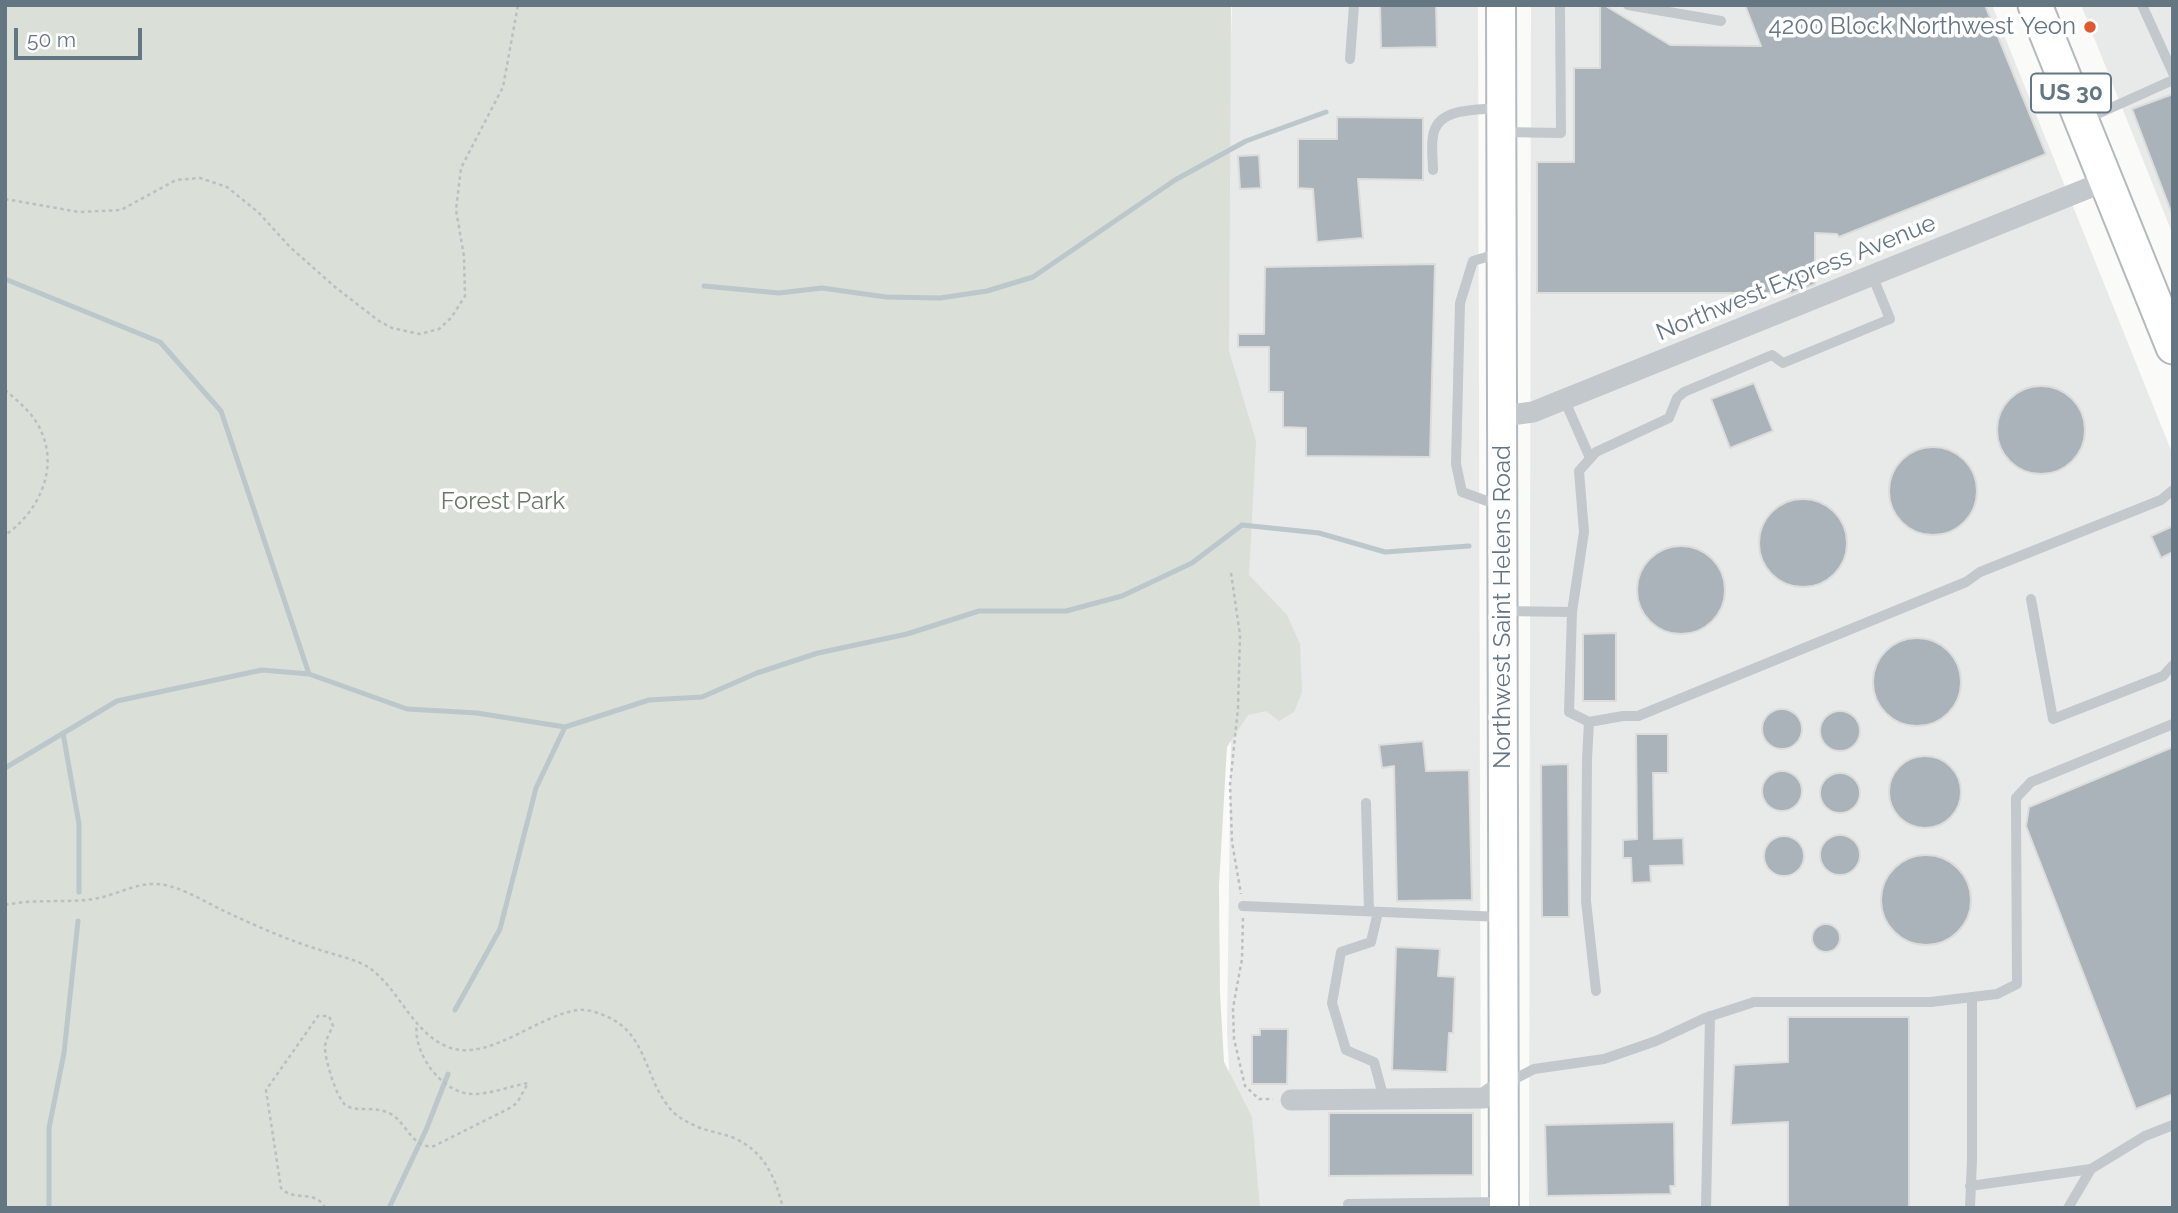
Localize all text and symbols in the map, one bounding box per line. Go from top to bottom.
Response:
place label: 4200 Block Northwest Yeon [1769,13,2076,41]
scale bar [18,14,145,58]
marker: 4200 Block Northwest Yeon [2082,19,2098,35]
text: 50 m [27,27,76,52]
road number: US 30 [2031,74,2111,113]
street label: Northwest Express Avenue [1652,209,1940,347]
street label: Northwest Saint Helens Road [1489,445,1517,769]
park label: Forest Park [441,488,565,516]

